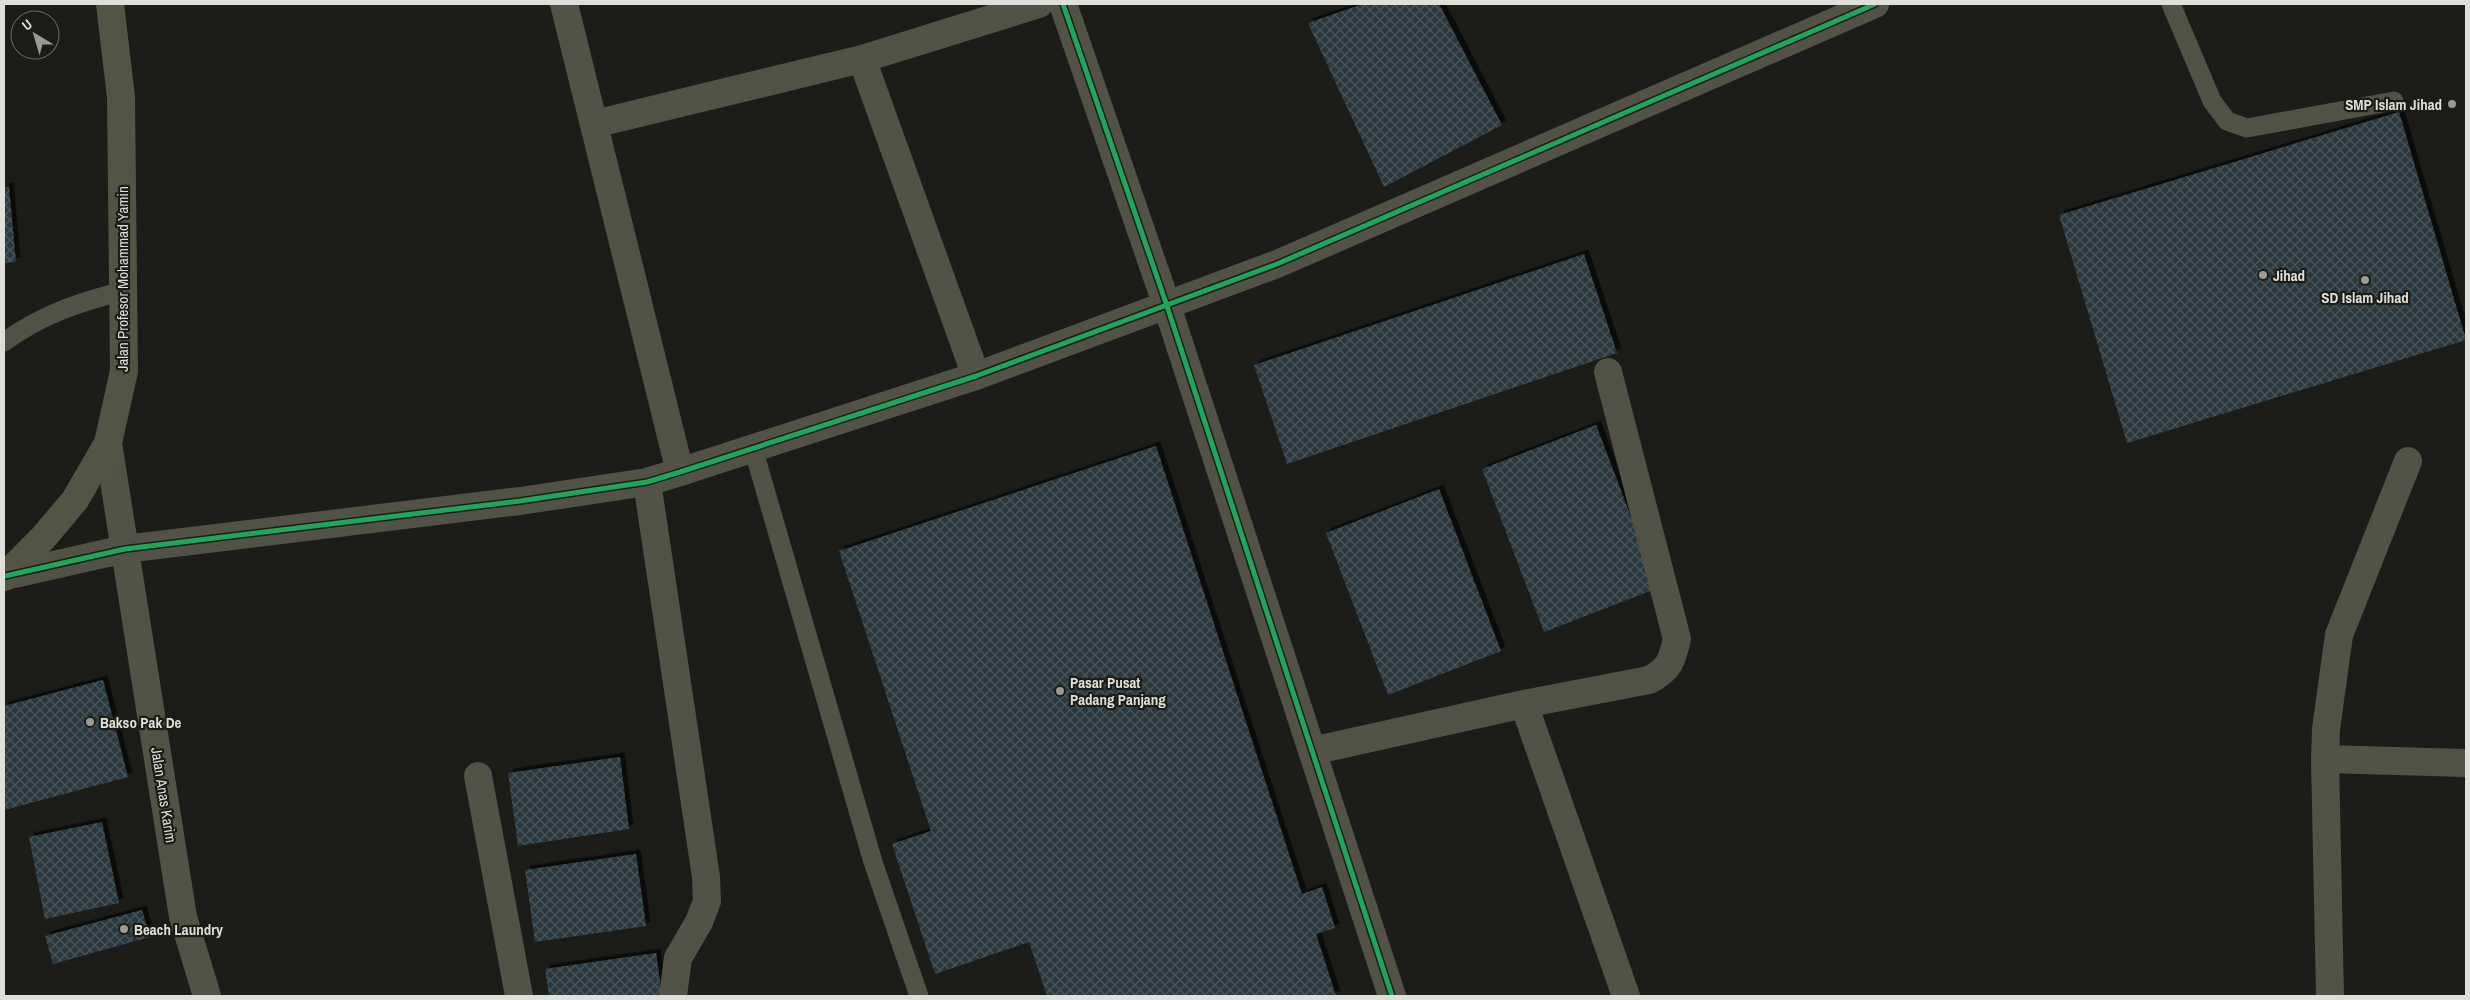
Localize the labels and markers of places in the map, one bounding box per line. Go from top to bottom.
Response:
place label: SMP Islam Jihad [2345,94,2442,115]
marker: SMP Islam Jihad [2446,98,2458,110]
place label: Jihad [2273,265,2305,286]
marker: Jihad [2257,269,2269,281]
marker: SD Islam Jihad [2359,274,2371,286]
place label: SD Islam Jihad [2321,287,2409,308]
place label: Pasar Pusat Padang Panjang [1070,672,1166,710]
marker: Pasar Pusat Padang Panjang [1054,685,1066,697]
place label: Bakso Pak De [100,712,182,733]
marker: Bakso Pak De [84,716,96,728]
place label: Beach Laundry [134,919,223,940]
marker: Beach Laundry [118,923,130,935]

